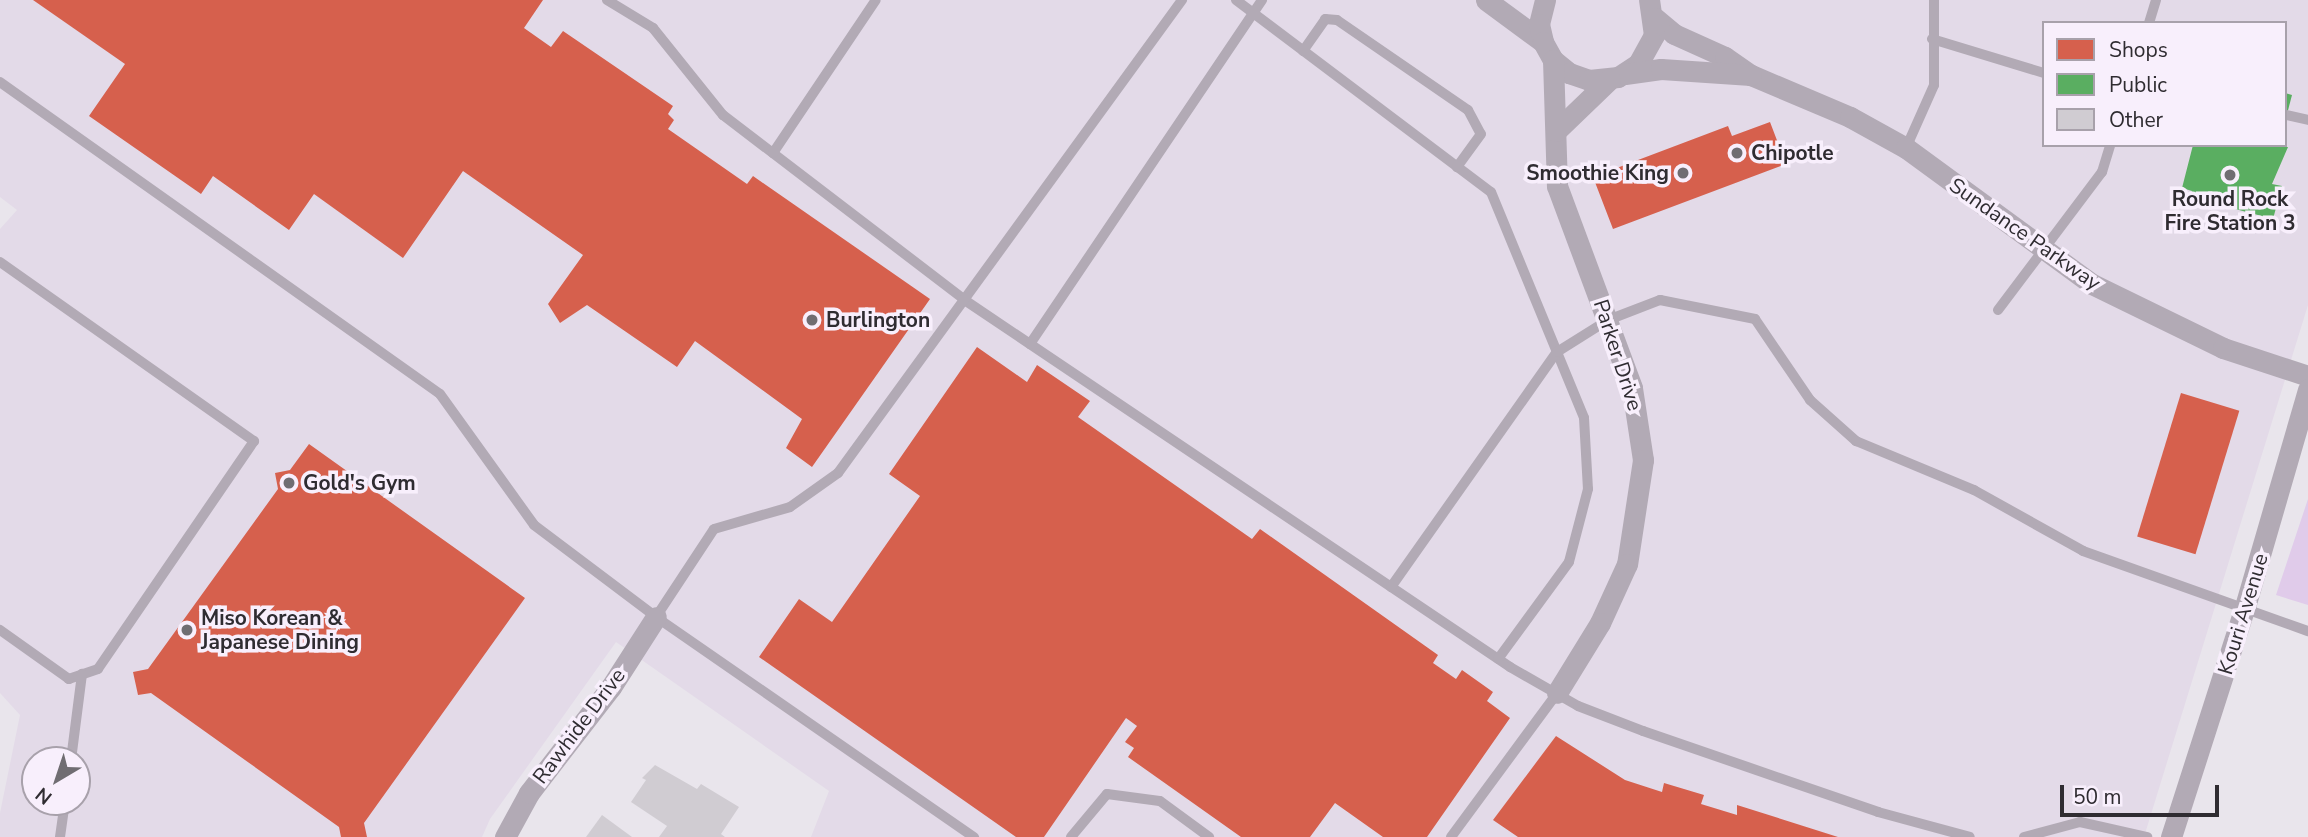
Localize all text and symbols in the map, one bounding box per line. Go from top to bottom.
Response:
legend [2042,21,2287,147]
text: Shops [2109,36,2168,64]
text: Public [2109,71,2167,99]
text: Other [2109,106,2163,134]
place label: Chipotle [1751,140,1834,166]
marker: Chipotle [1729,145,1745,161]
place label: Smoothie King [1526,160,1669,186]
marker: Smoothie King [1675,165,1691,181]
marker: Round Rock Fire Station 3 [2222,167,2238,183]
street label: Sundance Parkway [1945,172,2105,296]
place label: Round Rock Fire Station 3 [2164,186,2296,236]
street label: Parker Drive [1588,296,1648,414]
place label: Burlington [826,307,930,333]
marker: Burlington [804,312,820,328]
place label: Gold's Gym [303,470,416,496]
marker: Gold's Gym [281,475,297,491]
street label: Kouri Avenue [2213,550,2273,678]
place label: Miso Korean & Japanese Dining [201,605,359,655]
marker: Miso Korean & Japanese Dining [179,622,195,638]
street label: Rawhide Drive [527,663,631,789]
north arrow [21,746,91,816]
scale bar [2063,770,2222,814]
text: N [30,781,58,810]
text: 50 m [2073,783,2122,811]

